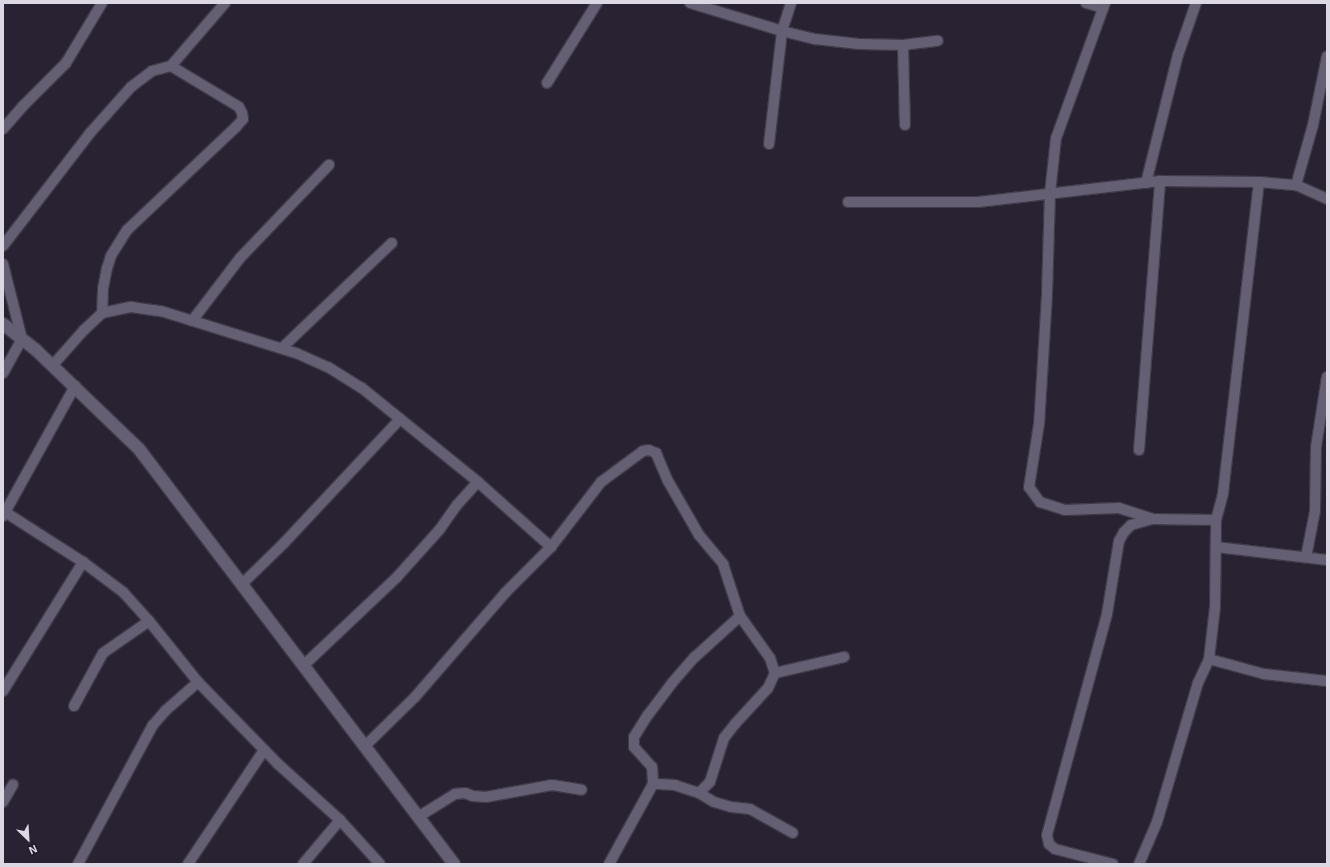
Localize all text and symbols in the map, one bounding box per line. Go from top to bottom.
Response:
north arrow [8,819,48,859]
text: N [27,843,40,858]

